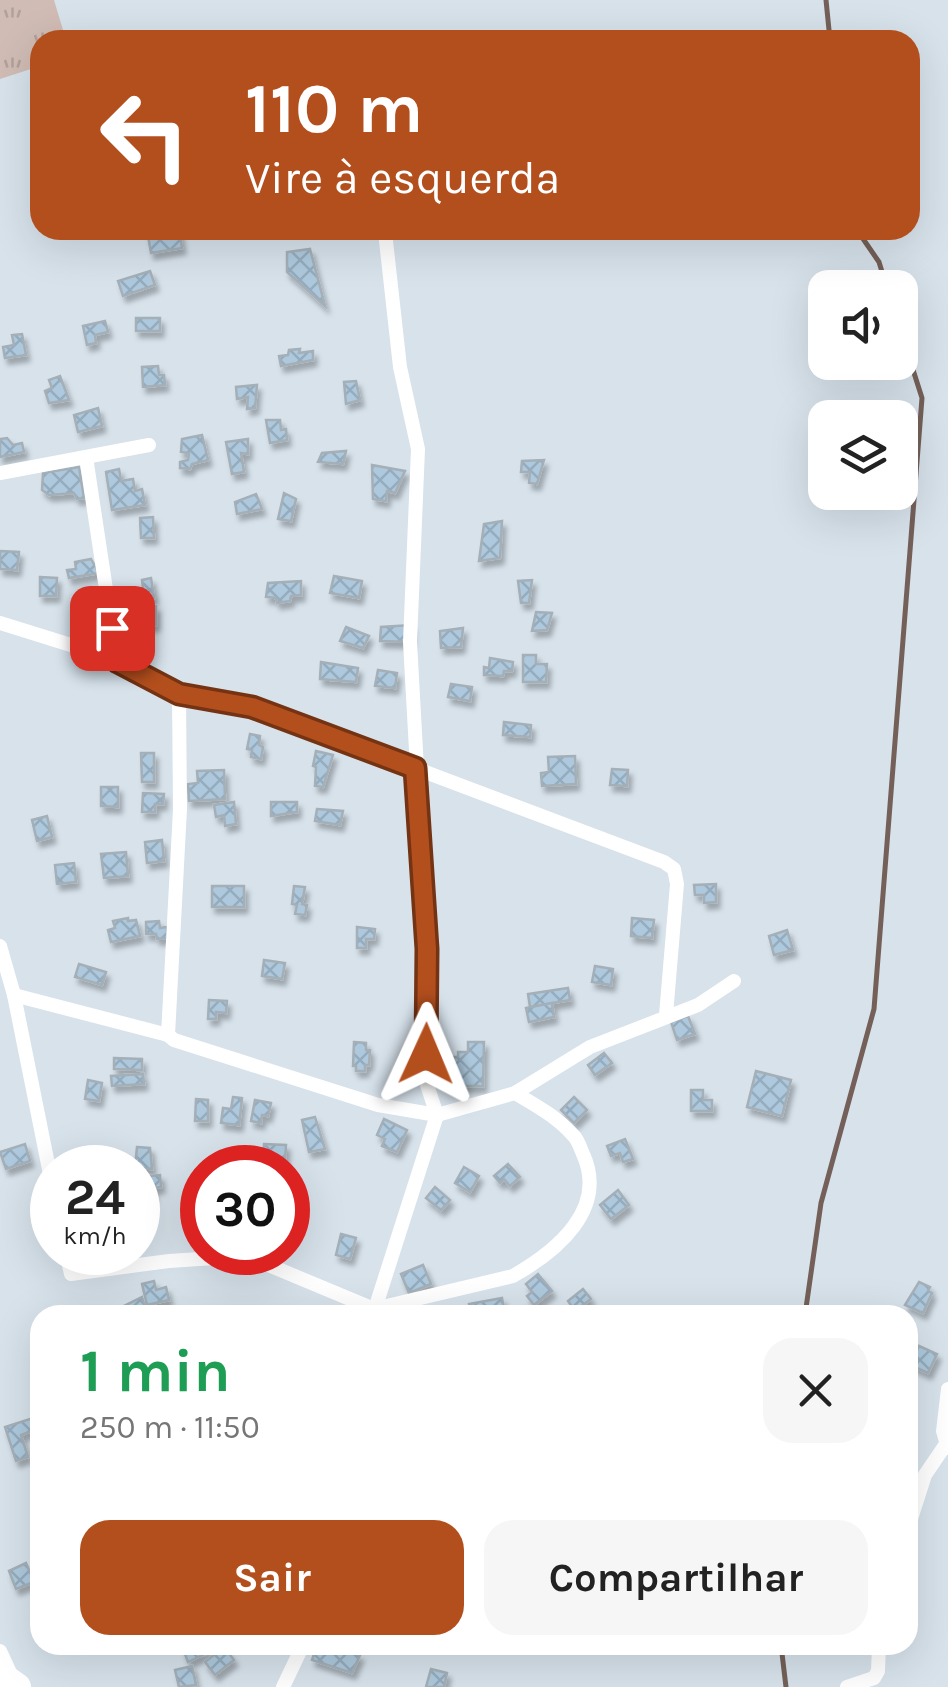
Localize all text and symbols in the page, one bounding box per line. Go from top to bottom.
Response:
text: 110 m [245,68,423,150]
icon: left [80,70,210,200]
text: Vire à esquerda [245,152,560,204]
map controls [808,270,918,510]
button: sound [808,270,918,380]
button: layers [808,400,918,510]
pin [70,586,155,671]
icon: arrive [85,601,140,656]
position arrow [374,1002,478,1106]
speed limit sign: 30 [180,1145,310,1275]
text: 24 [65,1168,125,1227]
text: km/h [63,1221,127,1250]
text: 1 min [80,1336,231,1406]
button: close [763,1338,868,1443]
text: 250 m · 11:50 [80,1409,260,1446]
button: Sair [80,1520,464,1635]
button: Compartilhar [484,1520,868,1635]

